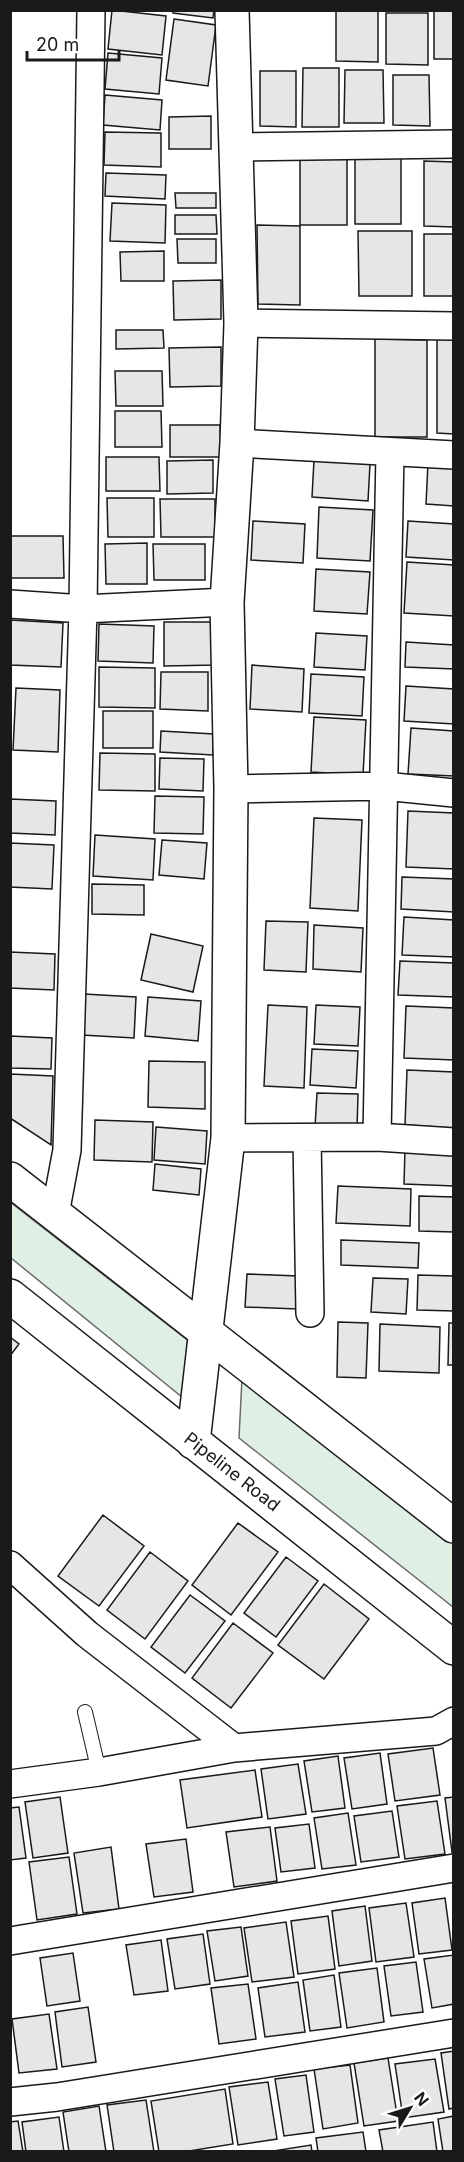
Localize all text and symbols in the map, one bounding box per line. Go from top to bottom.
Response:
scale bar [27,24,118,62]
text: 20 m [36,34,79,55]
street label: Pipeline Road [180,1428,284,1515]
north arrow [380,2078,440,2138]
text: N [410,2088,433,2110]

